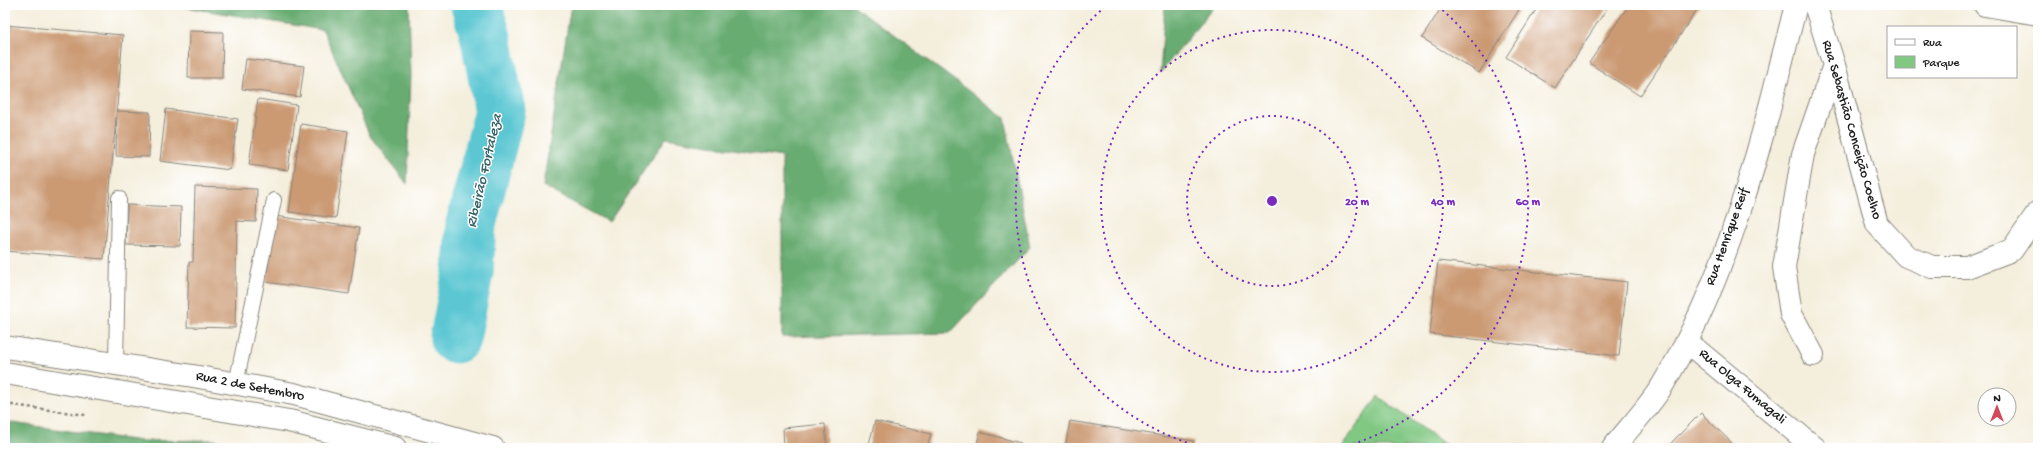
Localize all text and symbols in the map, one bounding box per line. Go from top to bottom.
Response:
legend [1887,26,2017,78]
text: Rua [1923,37,1942,51]
street label: Rua Sebastião Conceição Coelho [1817,38,1885,222]
text: Parque [1922,57,1960,71]
water label: Ribeirão Fortaleza [463,111,507,230]
street label: Rua Henrique Reif [1703,184,1754,288]
centre of rings [1265,194,1279,208]
text: 20 m [1345,196,1370,210]
text: 40 m [1430,196,1455,210]
text: 60 m [1516,196,1541,210]
street label: Rua Olga Fumagali [1695,345,1789,429]
street label: Rua 2 de Setembro [194,368,306,406]
north arrow [1977,387,2017,427]
text: N [1993,393,2001,405]

